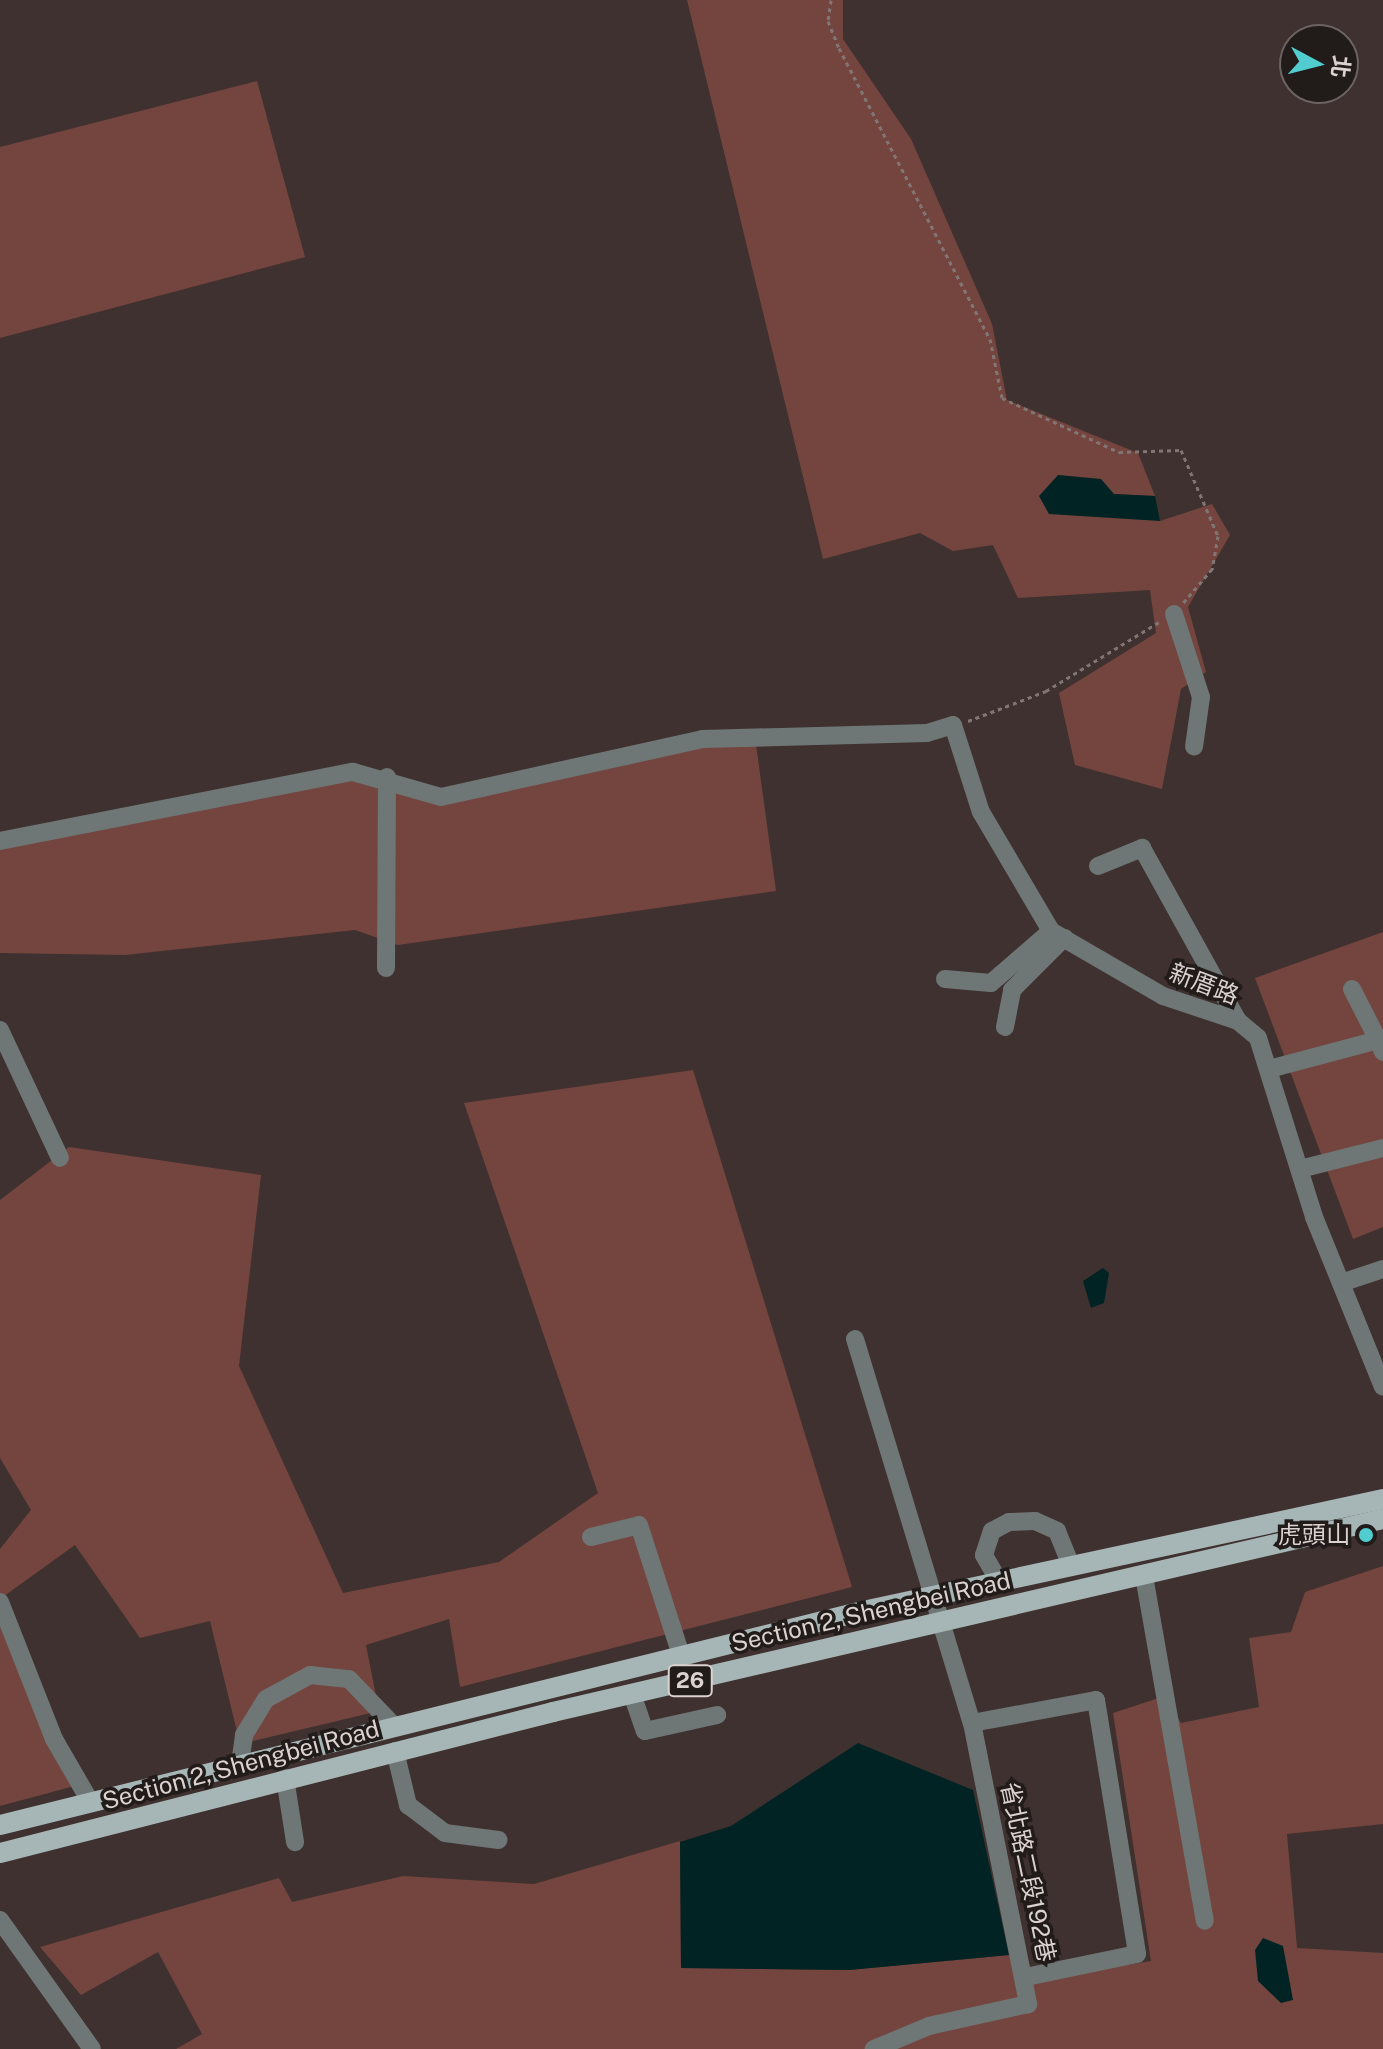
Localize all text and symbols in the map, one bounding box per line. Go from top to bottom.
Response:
north arrow [1279,24,1359,104]
text: 北 [1327,54,1355,79]
street label: 新厝路 [1165,958,1243,1010]
place label: 虎頭山 [1278,1521,1350,1549]
marker: 虎頭山 [1357,1526,1375,1544]
street label: Section 2, Shengbei Road [729,1566,1013,1658]
road number: 26 [666,1663,714,1699]
street label: Section 2, Shengbei Road [99,1714,383,1816]
street label: 省北路二段192巷 [995,1779,1061,1965]

